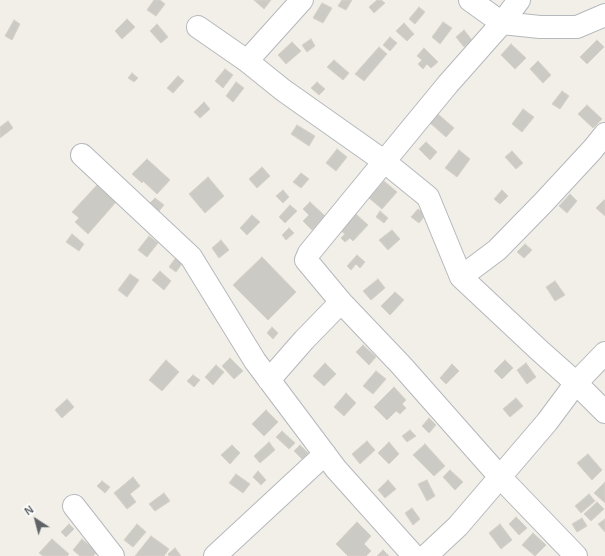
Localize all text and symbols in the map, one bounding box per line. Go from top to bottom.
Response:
north arrow [16,500,56,540]
text: N [22,503,36,517]

